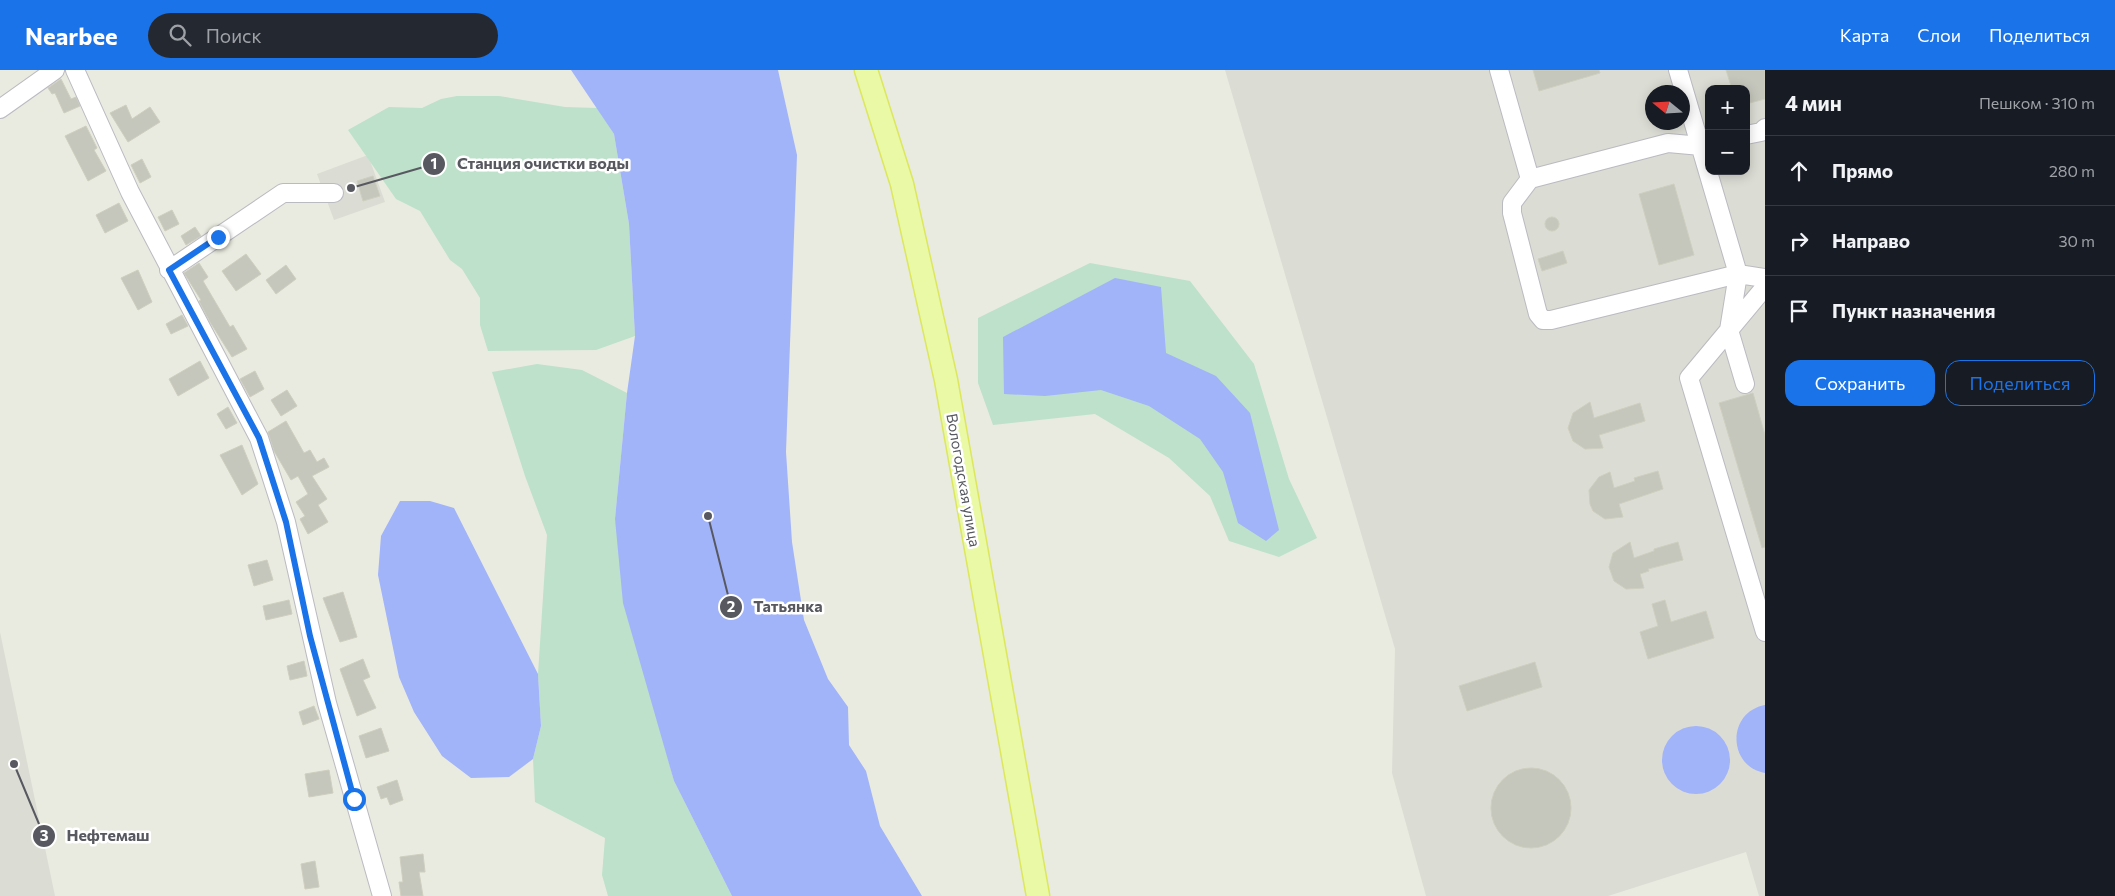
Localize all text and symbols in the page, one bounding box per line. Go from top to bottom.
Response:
search box [148,13,498,58]
text: Nearbee [25,21,118,50]
icon: search [166,21,194,49]
text: Поиск [206,24,262,47]
text: Карта [1840,24,1889,46]
text: Слои [1917,24,1961,46]
text: Поделиться [1989,24,2090,46]
north arrow [1645,85,1690,130]
map controls [1705,85,1750,175]
button: + [1705,85,1750,130]
text: 4 мин [1785,90,1842,115]
text: Пешком · 310 m [1979,93,2095,112]
button: − [1705,130,1750,175]
callout: Станция очистки воды [422,148,639,179]
text: Станция очистки воды [457,153,629,172]
text: 1 [431,154,437,172]
icon: ahead [1785,157,1813,185]
text: Прямо [1832,159,1893,182]
text: 280 m [2049,161,2095,180]
route end [207,226,230,249]
icon: right [1785,227,1813,255]
text: Направо [1832,229,1910,252]
text: 30 m [2058,231,2095,250]
icon: arrive [1785,297,1813,325]
text: Пункт назначения [1832,299,1995,322]
button: Сохранить [1785,360,1935,406]
button: Поделиться [1945,360,2095,406]
street label: Вологодская улица [943,412,985,548]
callout: Татьянка [718,591,833,622]
text: Татьянка [753,596,823,615]
text: 2 [727,597,735,615]
route start [343,788,366,811]
callout: Нефтемаш [32,820,160,851]
text: Нефтемаш [66,825,150,844]
text: 3 [40,826,49,844]

